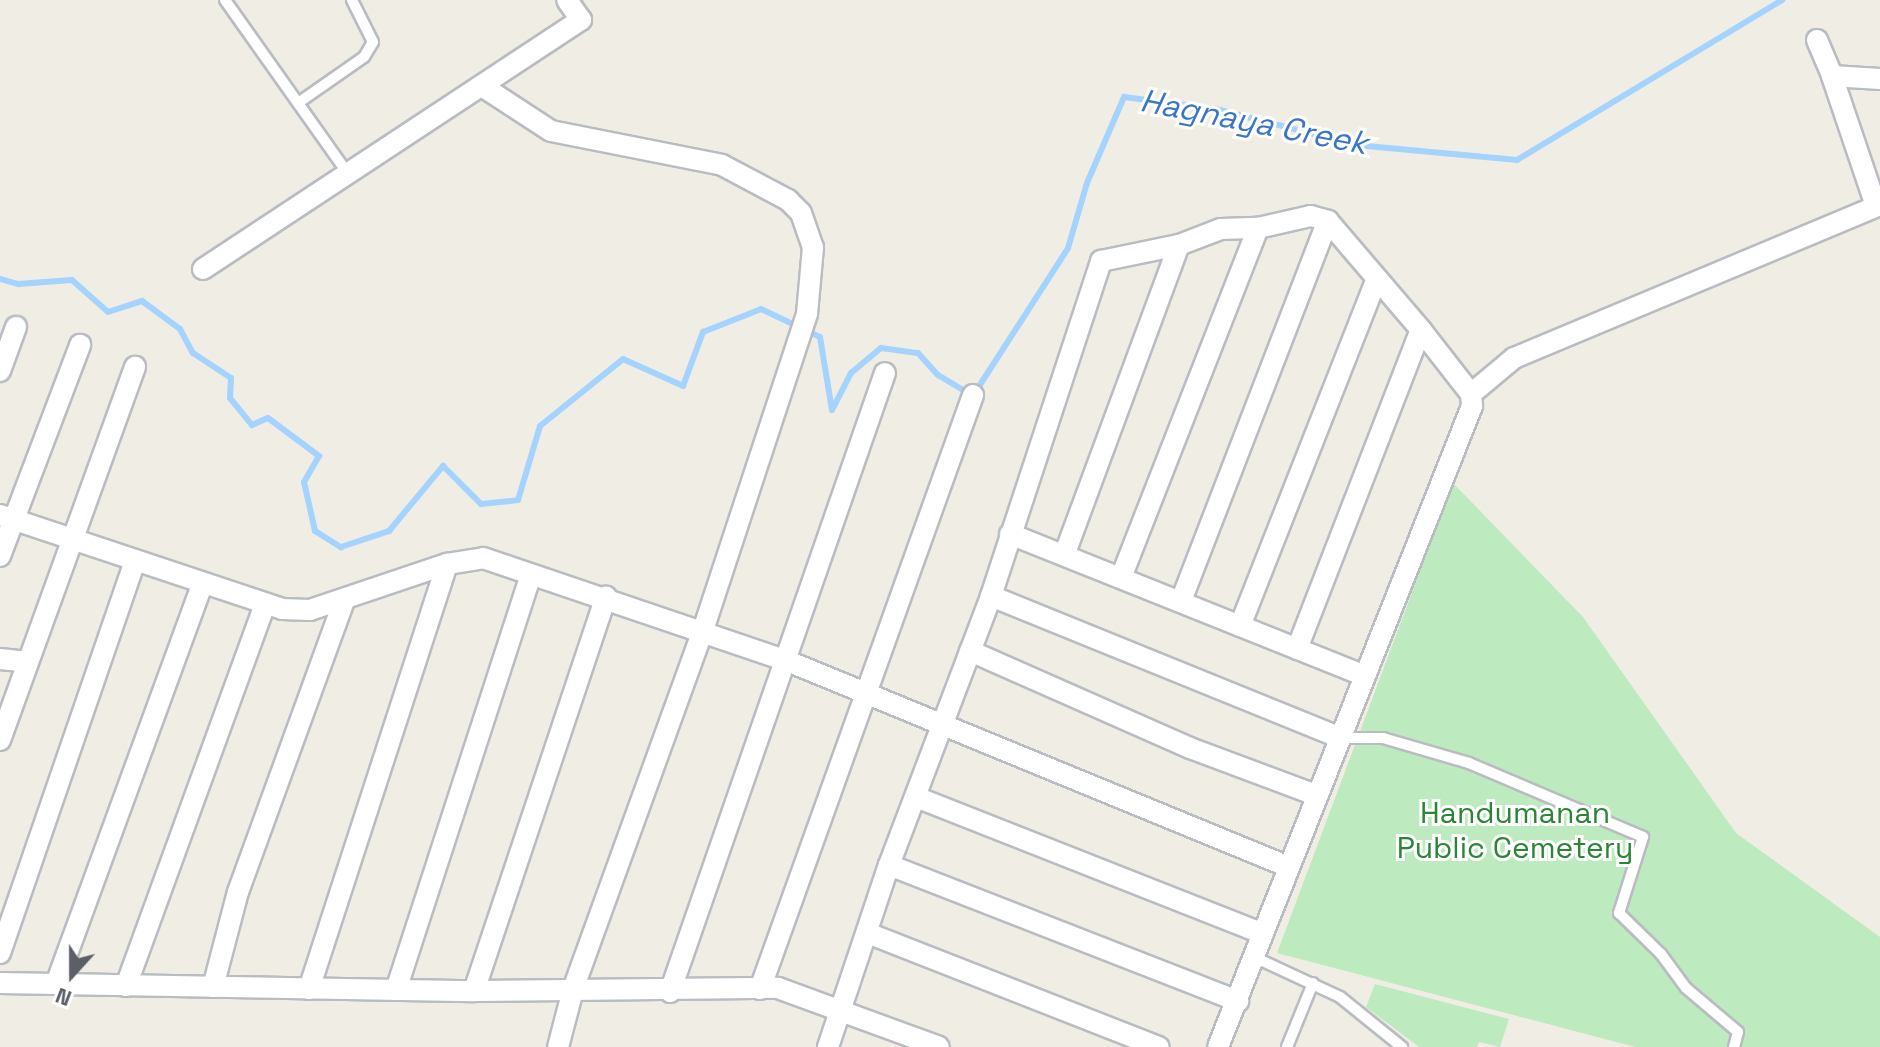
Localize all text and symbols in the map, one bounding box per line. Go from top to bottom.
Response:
water label: Hagnaya Creek [1137,81,1371,163]
park label: Handumanan Public Cemetery [1397,795,1633,866]
north arrow [32,935,112,1015]
text: N [51,982,75,1013]

